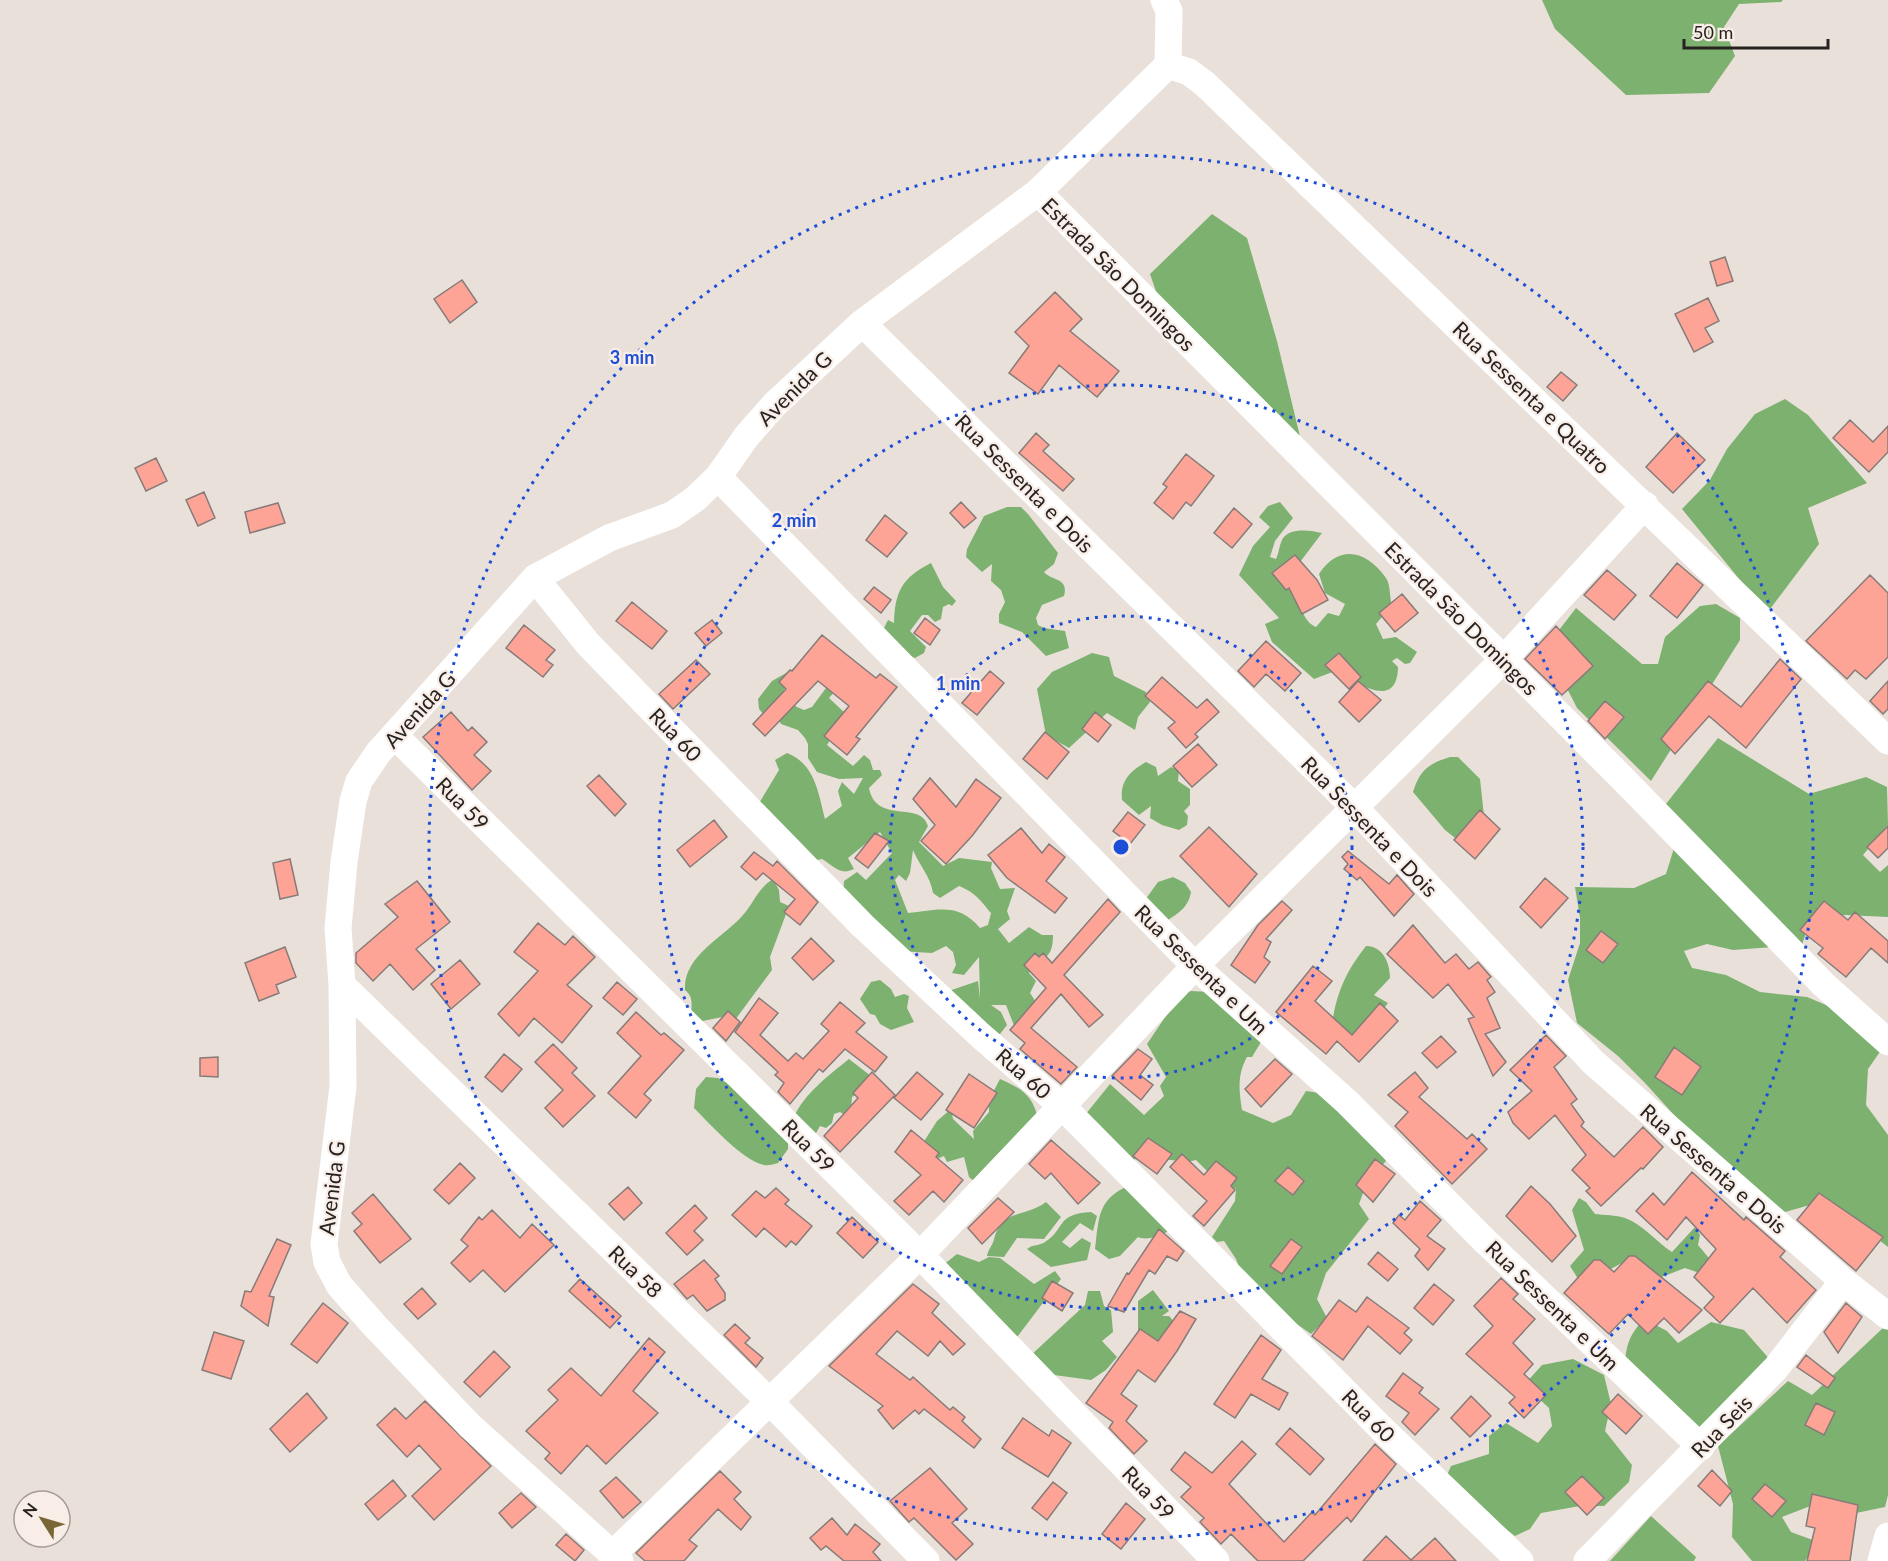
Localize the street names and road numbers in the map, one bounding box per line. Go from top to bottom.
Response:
street label: Estrada São Domingos [1037,192,1201,356]
street label: Rua Sessenta e Quatro [1448,316,1616,479]
street label: Avenida G [752,346,836,430]
street label: Rua Sessenta e Dois [951,409,1099,557]
street label: Estrada São Domingos [1380,536,1544,700]
street label: Avenida G [378,665,460,753]
street label: Rua 60 [645,702,707,766]
street label: Rua Sessenta e Dois [1297,751,1443,901]
street label: Rua 59 [431,771,495,835]
street label: Rua Sessenta e Um [1130,899,1274,1039]
street label: Rua 60 [991,1042,1057,1104]
street label: Rua Sessenta e Dois [1636,1098,1792,1238]
street label: Rua 59 [777,1113,841,1177]
street label: Avenida G [313,1139,349,1237]
street label: Rua Sessenta e Um [1481,1235,1625,1375]
street label: Rua 58 [604,1240,668,1302]
street label: Rua 60 [1337,1383,1401,1447]
street label: Rua Seis [1685,1390,1757,1462]
street label: Rua 59 [1118,1460,1180,1524]

